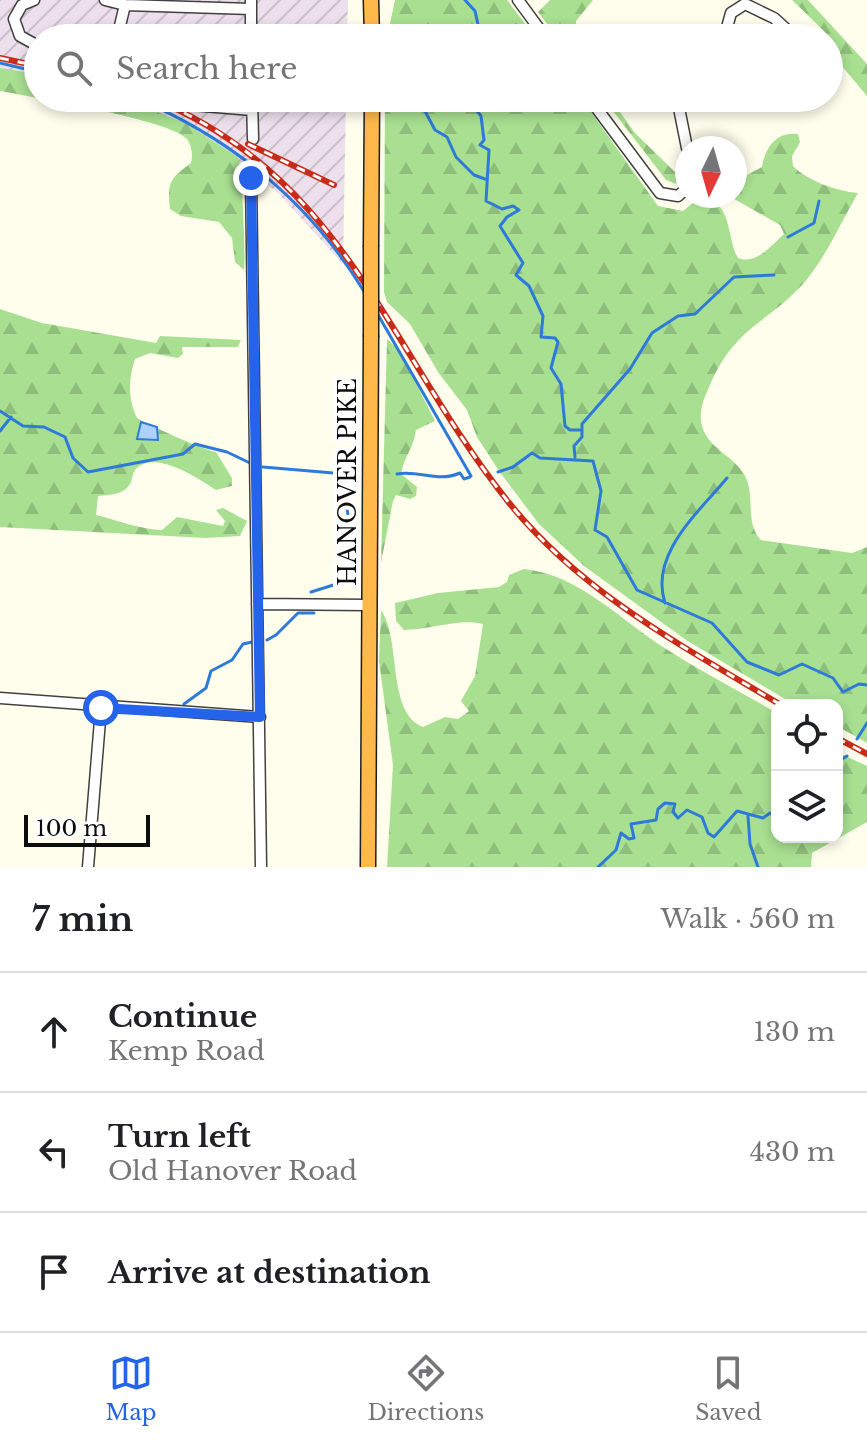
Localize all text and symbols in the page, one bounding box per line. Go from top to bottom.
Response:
search box [24,24,843,112]
icon: search [52,46,96,90]
text: Search here [116,50,297,87]
north arrow [675,136,747,208]
route end [233,160,269,196]
street label: HANOVER PIKE [333,378,362,586]
route start [83,690,119,726]
map controls [771,699,843,843]
button: locate [771,699,843,771]
button: layers [771,771,843,843]
scale bar [24,811,150,847]
text: 100 m [36,815,107,842]
text: 7 min [32,898,133,940]
text: Walk · 560 m [660,903,835,935]
text: Continue [108,998,257,1035]
icon: ahead [32,1010,76,1054]
text: 130 m [753,1016,835,1048]
text: Kemp Road [108,1035,265,1067]
text: Turn left [108,1118,251,1155]
icon: left [32,1130,76,1174]
text: 430 m [750,1136,835,1168]
text: Old Hanover Road [108,1155,357,1187]
icon: arrive [32,1250,76,1294]
text: Arrive at destination [108,1254,431,1291]
tab: Map [105,1351,157,1426]
tab: Directions [367,1351,484,1426]
tab: Saved [695,1351,762,1426]

